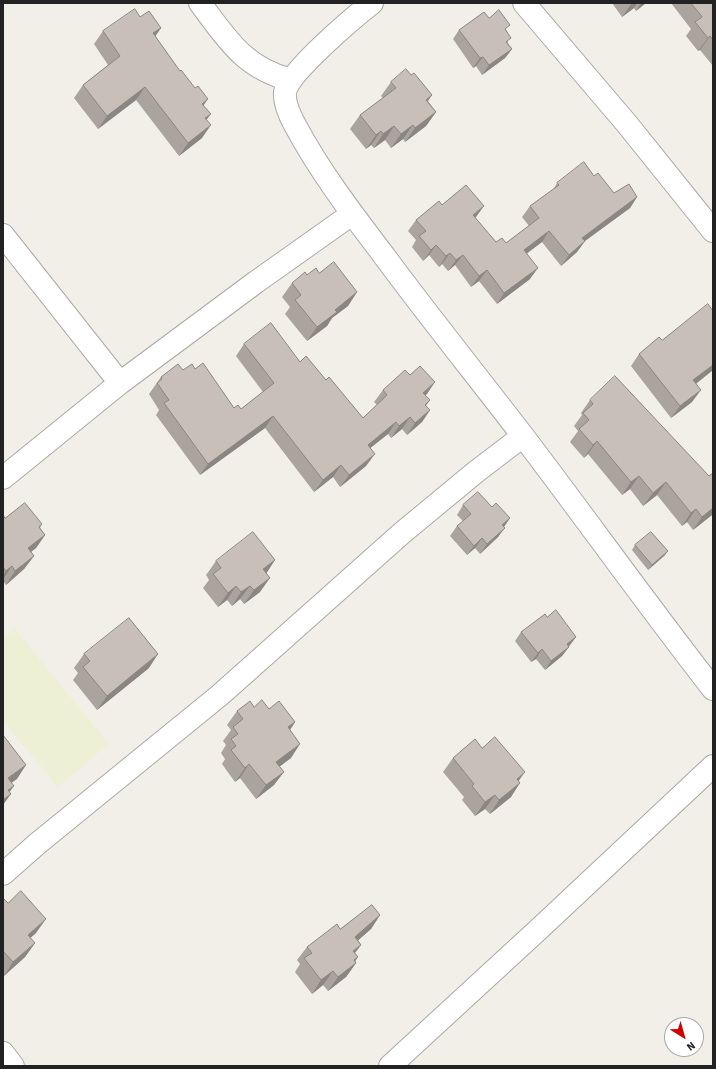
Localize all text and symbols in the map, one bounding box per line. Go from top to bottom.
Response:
north arrow [664,1017,704,1057]
text: N [683,1038,698,1054]

